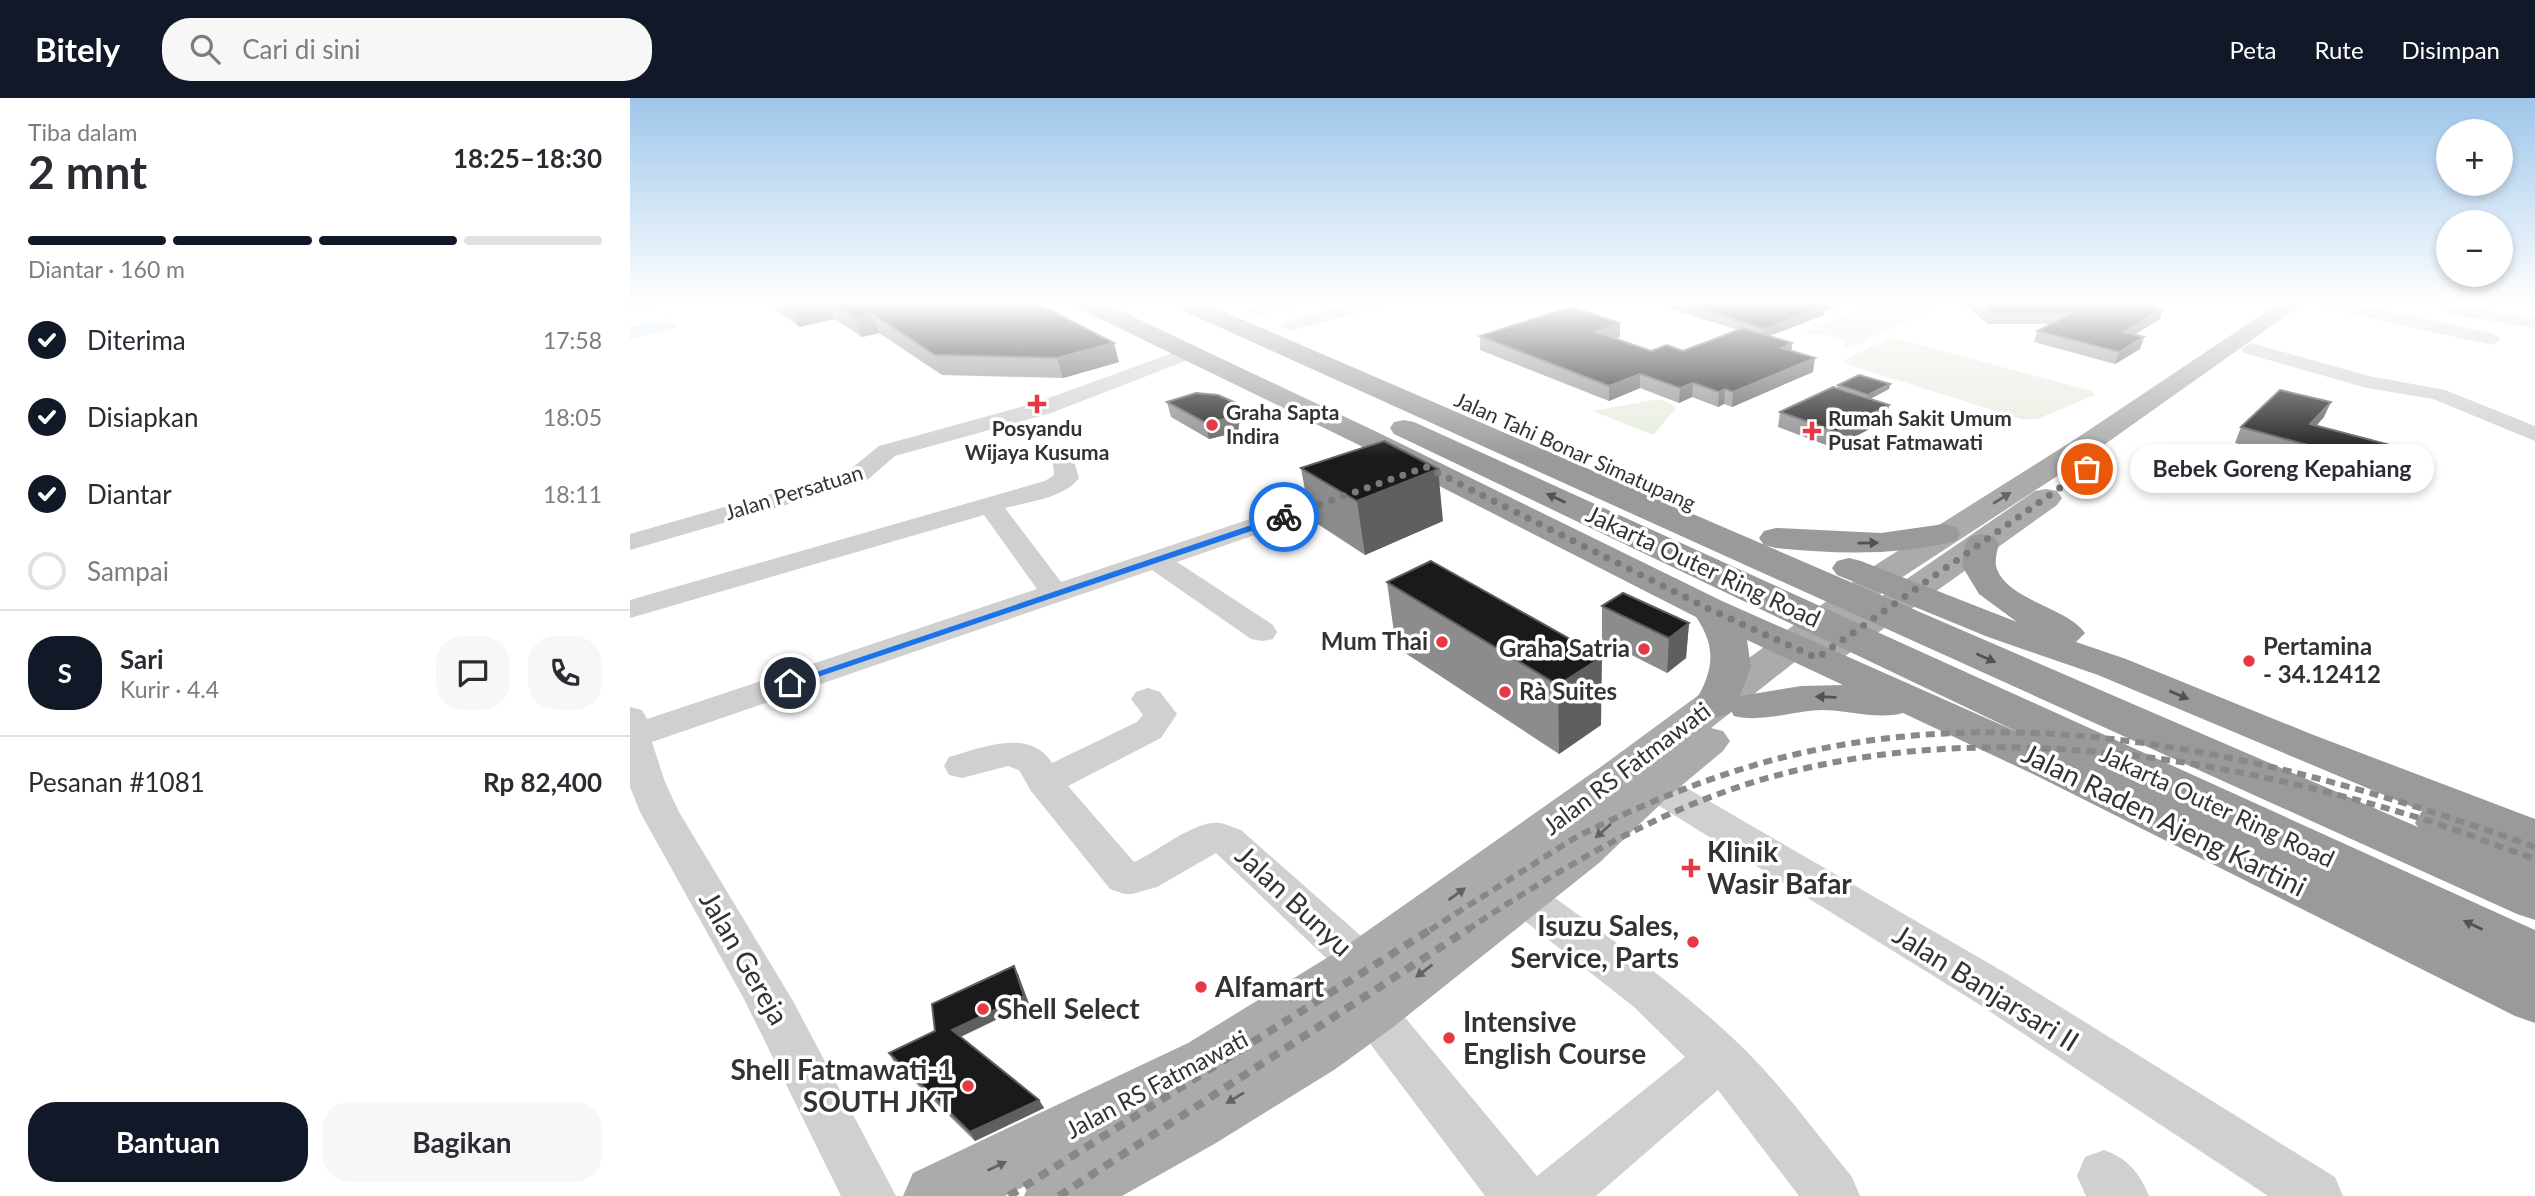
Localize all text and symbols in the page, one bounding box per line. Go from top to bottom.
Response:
search box [162,18,652,81]
text: Bitely [35,29,120,69]
icon: search [186,30,224,68]
text: Cari di sini [242,33,361,65]
text: Peta [2230,35,2276,64]
text: Rute [2314,35,2364,64]
text: Disimpan [2402,35,2500,64]
text: Tiba dalam [28,118,137,146]
map controls [2436,119,2513,287]
button: + [2436,119,2513,196]
text: 18:25–18:30 [453,142,602,174]
text: 2 mnt [28,144,147,199]
button: − [2436,210,2513,287]
text: Diantar · 160 m [28,255,185,283]
icon: check [28,321,66,359]
text: Diterima [87,324,186,356]
text: 17:58 [543,326,602,354]
street label: Jalan Tahi Bonar Simatupang [1451,386,1700,515]
marker: Posyandu Wijaya Kusuma [1027,394,1047,414]
icon: check [28,398,66,436]
place label: Graha Sapta Indira [1226,399,1339,448]
text: Disiapkan [87,401,198,433]
text: 18:05 [543,403,602,431]
place label: Rumah Sakit Umum Pusat Fatmawati [1828,405,2012,454]
place label: Posyandu Wijaya Kusuma [965,415,1109,464]
marker: Graha Sapta Indira [1204,417,1220,433]
marker: Rumah Sakit Umum Pusat Fatmawati [1802,421,1822,441]
pin [2057,439,2117,499]
callout: Bebek Goreng Kepahiang [2129,444,2433,494]
icon: bag [2068,450,2106,488]
text: Bebek Goreng Kepahiang [2152,454,2412,482]
street label: Jalan Persatuan [722,459,866,524]
icon: check [28,475,66,513]
text: Diantar [87,478,172,510]
text: 18:11 [543,480,602,508]
courier [1249,482,1319,552]
one-way arrow [1993,491,2012,504]
one-way arrow [1546,492,1566,504]
icon: bike [1265,498,1303,536]
street label: Jakarta Outer Ring Road [1582,499,1825,633]
one-way arrow [1858,538,1880,549]
text: Sampai [87,555,169,587]
place label: Mum Thai [1321,626,1428,655]
place label: Pertamina - 34.12412 [2263,631,2381,688]
place label: Graha Satria [1499,633,1630,662]
marker: Mum Thai [1434,634,1450,650]
button: chat [436,636,510,710]
button: phone [528,636,602,710]
marker: Graha Satria [1636,641,1652,657]
text: Sari [120,643,164,675]
pin [760,653,820,713]
one-way arrow [1976,653,1997,664]
marker: Pertamina - 34.12412 [2241,653,2257,669]
text: S [58,657,72,689]
icon: home [771,664,809,702]
text: Kurir · 4.4 [120,675,219,703]
place label: Rà Suites [1519,676,1617,705]
marker: Rà Suites [1497,684,1513,700]
one-way arrow [2169,690,2190,701]
one-way arrow [1815,691,1837,702]
street label: Jalan RS Fatmawati [1537,695,1715,840]
street label: Jalan Raden Ajeng Kartini [2017,735,2312,903]
street label: Jakarta Outer Ring Road [2096,739,2339,873]
text: Pesanan #1081 [28,766,205,798]
text: Rp 82,400 [483,766,602,798]
one-way arrow [1594,823,1612,839]
place label: Klinik Wasir Bafar [1707,834,1852,900]
street label: Jalan Bunyu [1229,838,1360,963]
marker: Klinik Wasir Bafar [1681,858,1701,878]
street label: Jalan Gereja [693,885,797,1030]
one-way arrow [1447,887,1465,902]
place label: Isuzu Sales, Service, Parts [1511,908,1679,974]
street label: Jalan Banjarsari II [1887,916,2086,1058]
one-way arrow [2463,919,2483,931]
marker: Isuzu Sales, Service, Parts [1685,934,1701,950]
one-way arrow [1415,964,1433,978]
place label: Alfamart [1214,969,1325,1003]
marker: Alfamart [1193,979,1209,995]
place label: Shell Select [997,991,1140,1025]
marker: Shell Select [975,1001,991,1017]
place label: Intensive English Course [1463,1004,1646,1070]
street label: Jalan RS Fatmawati [1060,1023,1252,1144]
marker: Intensive English Course [1441,1030,1457,1046]
place label: Shell Fatmawati-1 SOUTH JKT [730,1052,954,1118]
marker: Shell Fatmawati-1 SOUTH JKT [960,1078,976,1094]
one-way arrow [1226,1091,1245,1104]
button: Bantuan [28,1102,308,1182]
button: Bagikan [322,1102,602,1182]
one-way arrow [987,1160,1007,1172]

